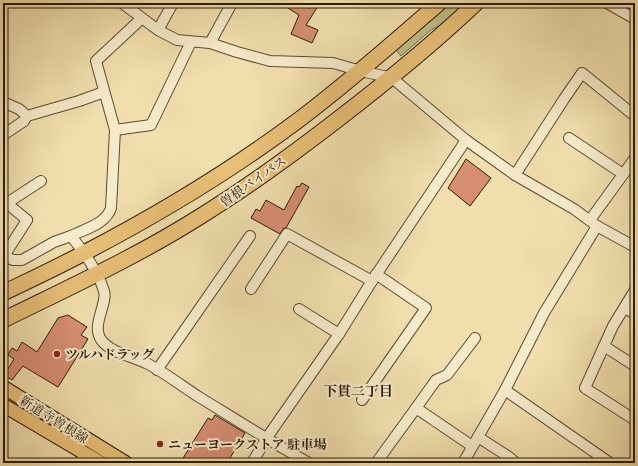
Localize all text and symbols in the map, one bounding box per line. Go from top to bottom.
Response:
street label: 曽根バイパス [217,152,290,211]
place label: ツルハドラッグ [65,346,155,363]
marker: ツルハドラッグ [52,349,62,359]
district label: 下貫二丁目 [323,382,393,400]
street label: 新道寺曽根線 [16,392,91,447]
place label: ニューヨークストア 駐車場 [168,436,327,453]
marker: ニューヨークストア 駐車場 [155,439,165,449]

